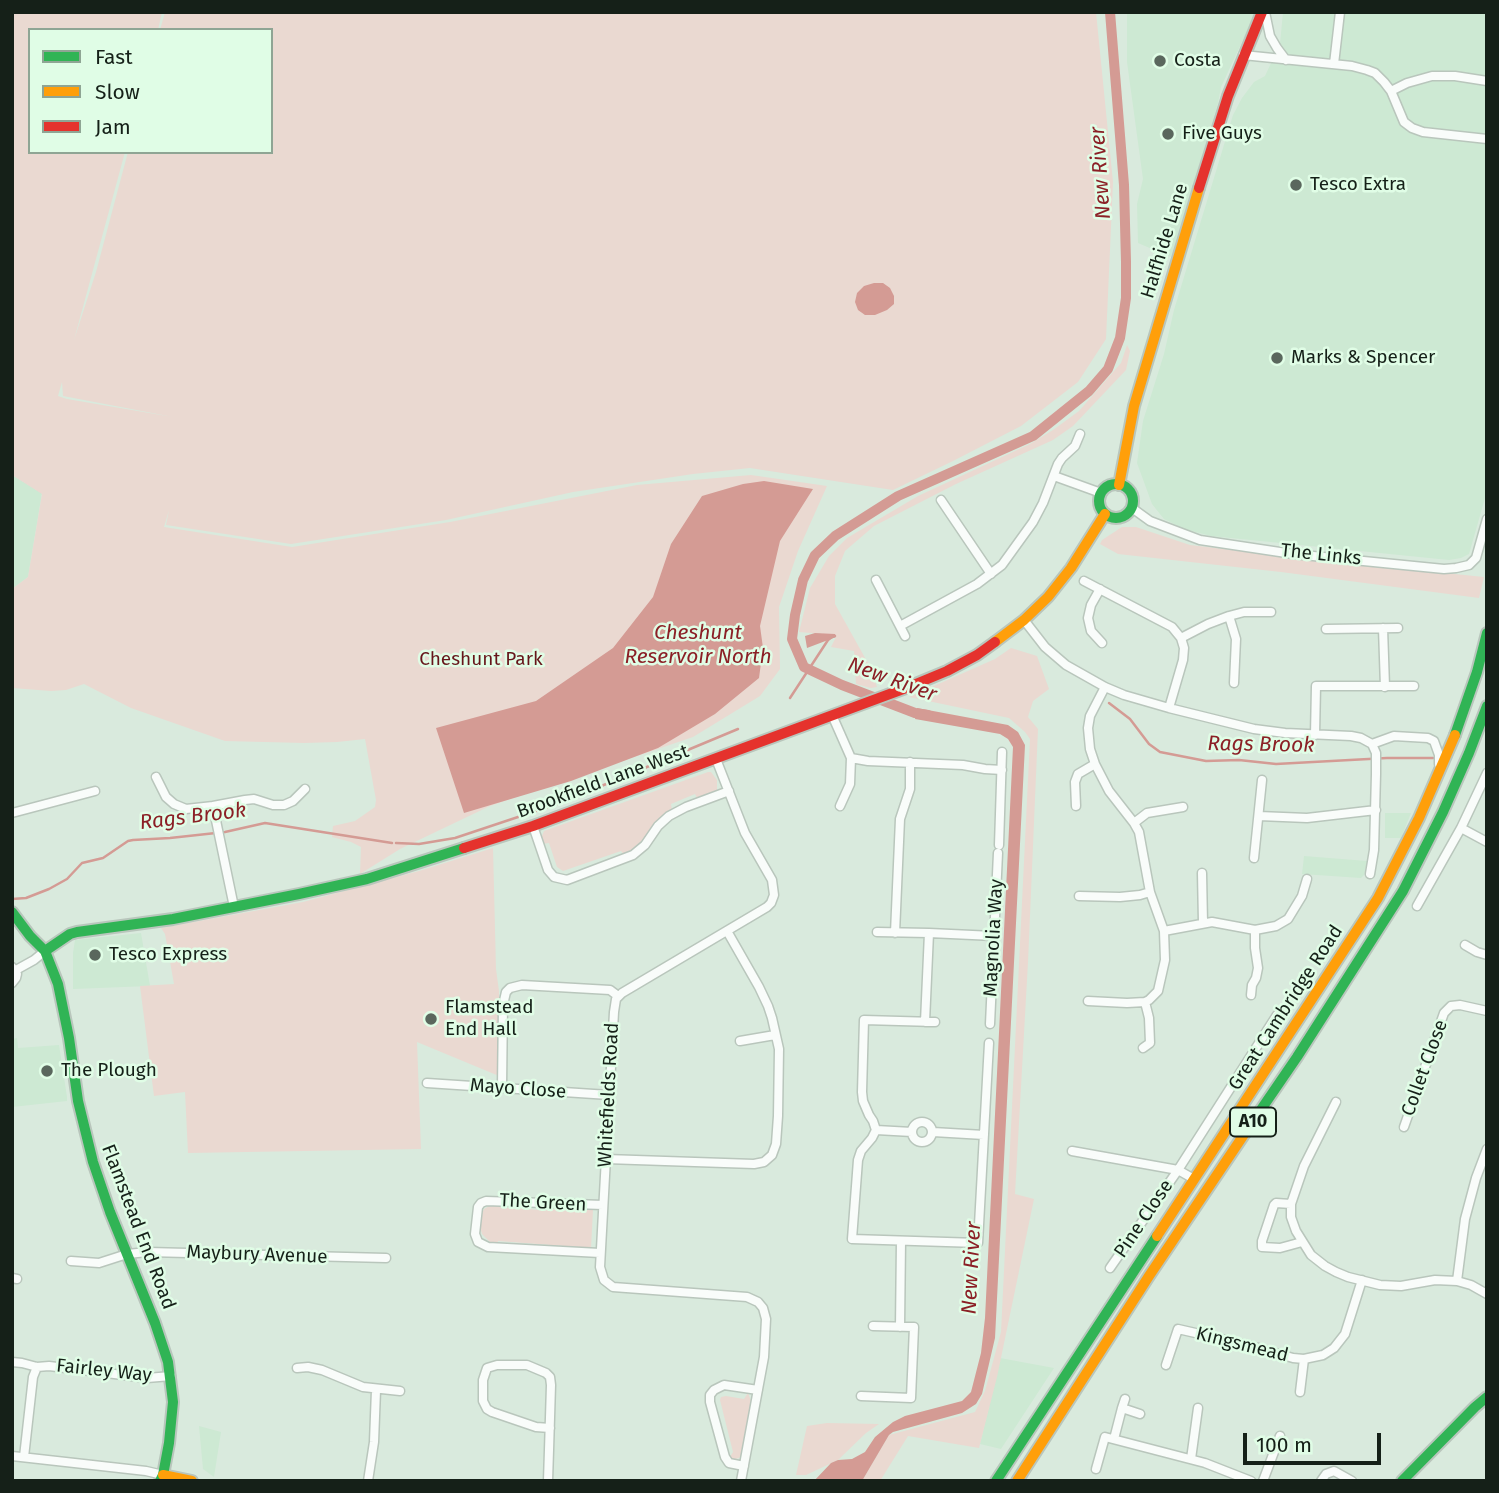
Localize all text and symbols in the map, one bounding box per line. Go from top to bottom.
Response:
legend [28,28,273,154]
text: Fast [95,44,133,70]
place label: Costa [1174,50,1221,72]
marker: Costa [1152,53,1168,69]
text: Slow [95,79,140,105]
text: Jam [95,114,131,140]
place label: Five Guys [1182,123,1262,145]
water label: New River [1085,126,1117,220]
marker: Five Guys [1160,126,1176,142]
place label: Tesco Extra [1310,174,1406,196]
marker: Tesco Extra [1288,177,1304,193]
street label: Halfhide Lane [1137,181,1193,301]
place label: Marks & Spencer [1291,347,1435,369]
marker: Marks & Spencer [1269,350,1285,366]
street label: The Links [1280,539,1362,571]
water label: Cheshunt Reservoir North [624,620,772,670]
park label: Cheshunt Park [419,649,543,671]
water label: New River [844,652,940,708]
water label: Rags Brook [1207,731,1315,759]
street label: Brookfield Lane West [514,740,692,824]
water label: Rags Brook [138,798,248,836]
street label: Magnolia Way [980,879,1008,997]
street label: Great Cambridge Road [1224,921,1348,1095]
place label: Tesco Express [109,944,227,966]
marker: Tesco Express [87,947,103,963]
place label: Flamstead End Hall [445,997,534,1041]
marker: Flamstead End Hall [423,1011,439,1027]
street label: Collet Close [1397,1017,1453,1119]
street label: Whitefields Road [594,1022,624,1168]
place label: The Plough [61,1060,157,1082]
marker: The Plough [39,1063,55,1079]
street label: Mayo Close [469,1074,567,1104]
road number: A10 [1230,1107,1276,1136]
street label: Flamstead End Road [96,1141,180,1313]
street label: Pine Close [1110,1176,1178,1262]
street label: The Green [499,1189,587,1217]
water label: New River [957,1221,987,1315]
street label: Maybury Avenue [186,1241,328,1269]
street label: Kingsmead [1193,1323,1291,1367]
street label: Fairley Way [55,1355,153,1387]
scale bar [1247,1420,1385,1464]
text: 100 m [1256,1432,1312,1458]

